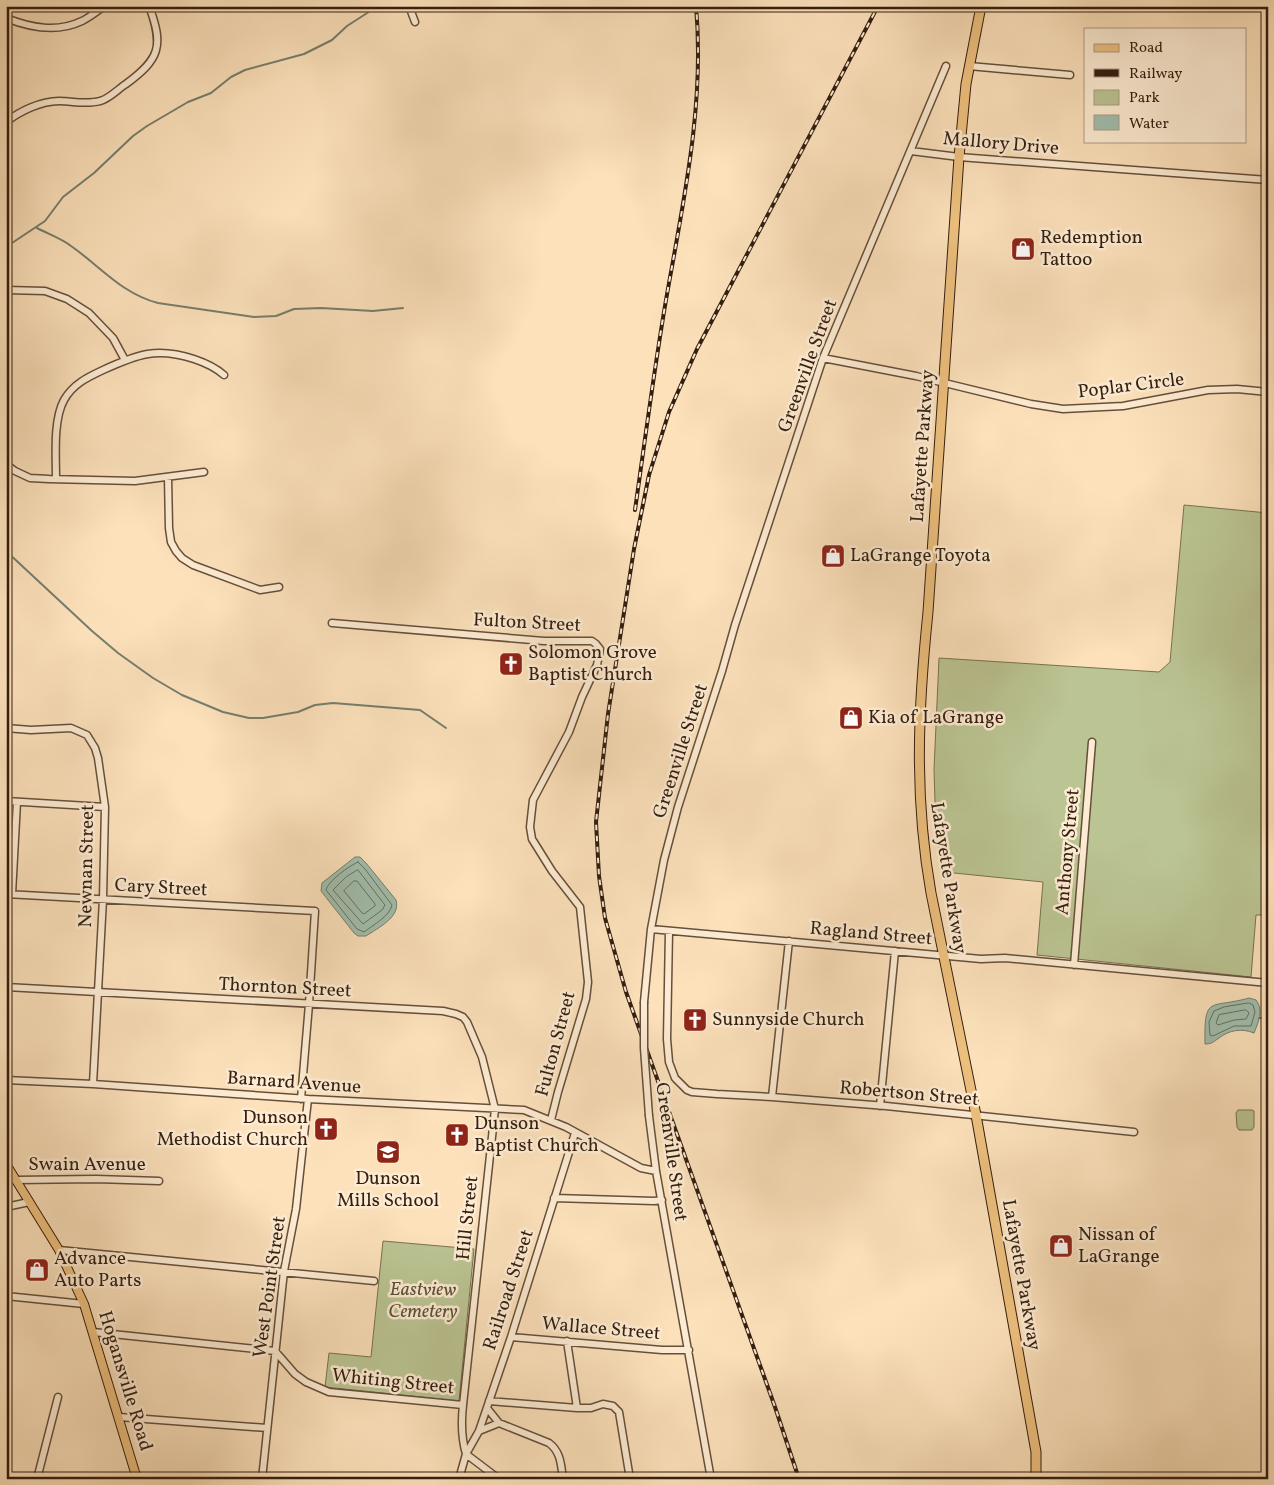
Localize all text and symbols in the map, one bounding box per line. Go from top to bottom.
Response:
legend [1084,28,1246,142]
text: Road [1129,38,1163,59]
text: Railway [1129,64,1182,85]
text: Park [1129,88,1160,109]
text: Water [1129,114,1169,135]
street label: Mallory Drive [942,126,1060,162]
place label: Redemption Tattoo [1040,225,1143,273]
shop icon: Redemption Tattoo [1010,236,1036,262]
street label: Greenville Street [772,295,844,436]
street label: Poplar Circle [1076,367,1186,405]
street label: Lafayette Parkway [905,369,941,523]
shop icon: LaGrange Toyota [820,543,846,569]
place label: LaGrange Toyota [850,543,991,569]
street label: Fulton Street [472,607,582,639]
place label: Solomon Grove Baptist Church [528,640,657,688]
church icon: Solomon Grove Baptist Church [498,651,524,677]
street label: Greenville Street [647,680,715,822]
shop icon: Kia of LaGrange [838,705,864,731]
place label: Kia of LaGrange [868,705,1004,731]
street label: Anthony Street [1050,787,1087,916]
street label: Lafayette Parkway [923,800,973,956]
street label: Newnan Street [73,804,101,928]
street label: Cary Street [114,873,209,903]
street label: Ragland Street [809,916,934,952]
street label: Thornton Street [218,972,352,1004]
street label: Fulton Street [529,988,583,1100]
church icon: Sunnyside Church [682,1007,708,1033]
place label: Sunnyside Church [712,1007,865,1033]
street label: Barnard Avenue [226,1065,362,1101]
street label: Robertson Street [838,1075,980,1113]
street label: Greenville Street [648,1081,694,1224]
place label: Dunson Methodist Church [157,1105,308,1153]
place label: Dunson Baptist Church [474,1111,599,1159]
church icon: Dunson Methodist Church [313,1116,339,1142]
church icon: Dunson Baptist Church [444,1122,470,1148]
school or university icon: Dunson Mills School [375,1139,401,1165]
street label: Swain Avenue [28,1152,146,1178]
place label: Dunson Mills School [337,1166,439,1214]
street label: Hill Street [451,1174,485,1262]
street label: Lafayette Parkway [995,1197,1047,1353]
street label: West Point Street [247,1214,293,1360]
place label: Nissan of LaGrange [1078,1222,1159,1270]
street label: Railroad Street [477,1226,541,1354]
shop icon: Nissan of LaGrange [1048,1233,1074,1259]
place label: Advance Auto Parts [54,1246,141,1294]
shop icon: Advance Auto Parts [24,1257,50,1283]
park label: Eastview Cemetery [388,1277,458,1325]
street label: Hogansville Road [91,1308,159,1454]
street label: Wallace Street [541,1311,662,1347]
street label: Whiting Street [331,1363,456,1401]

